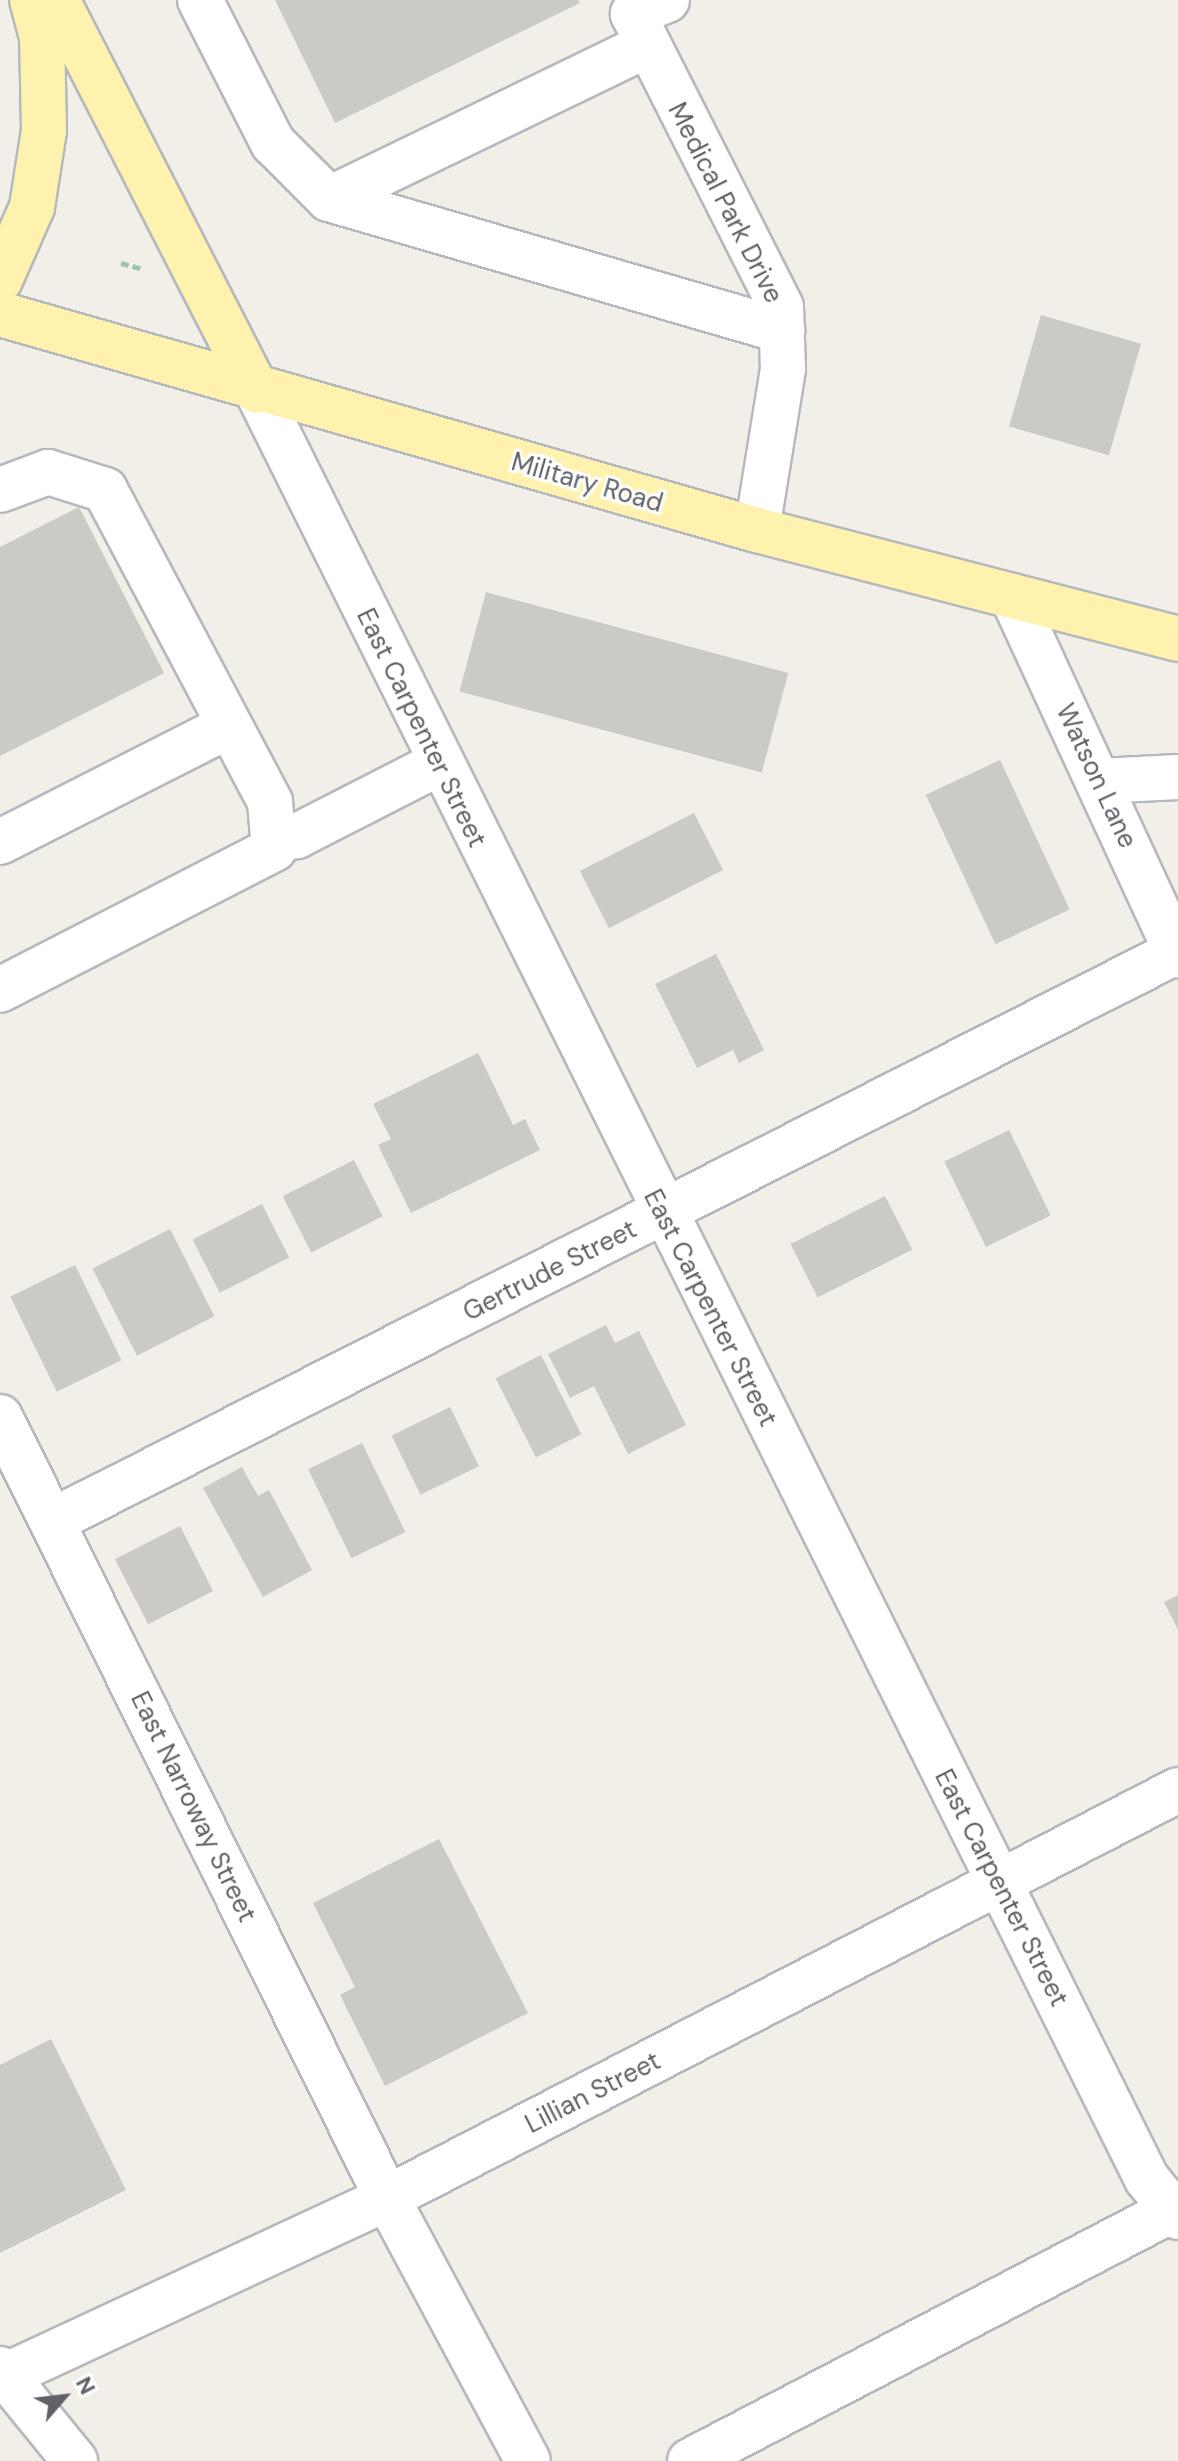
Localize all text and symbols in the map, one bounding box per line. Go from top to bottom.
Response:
street label: Medical Park Drive [661,98,789,308]
street label: Military Road [508,447,666,519]
street label: East Carpenter Street [350,604,492,852]
street label: Watson Lane [1049,699,1143,853]
street label: East Carpenter Street [637,1184,783,1432]
street label: Gertrude Street [458,1214,642,1328]
street label: East Narroway Street [124,1687,262,1927]
street label: East Carpenter Street [928,1764,1074,2012]
street label: Lillian Street [520,2046,666,2140]
north arrow [24,2357,104,2437]
text: N [69,2372,102,2399]

